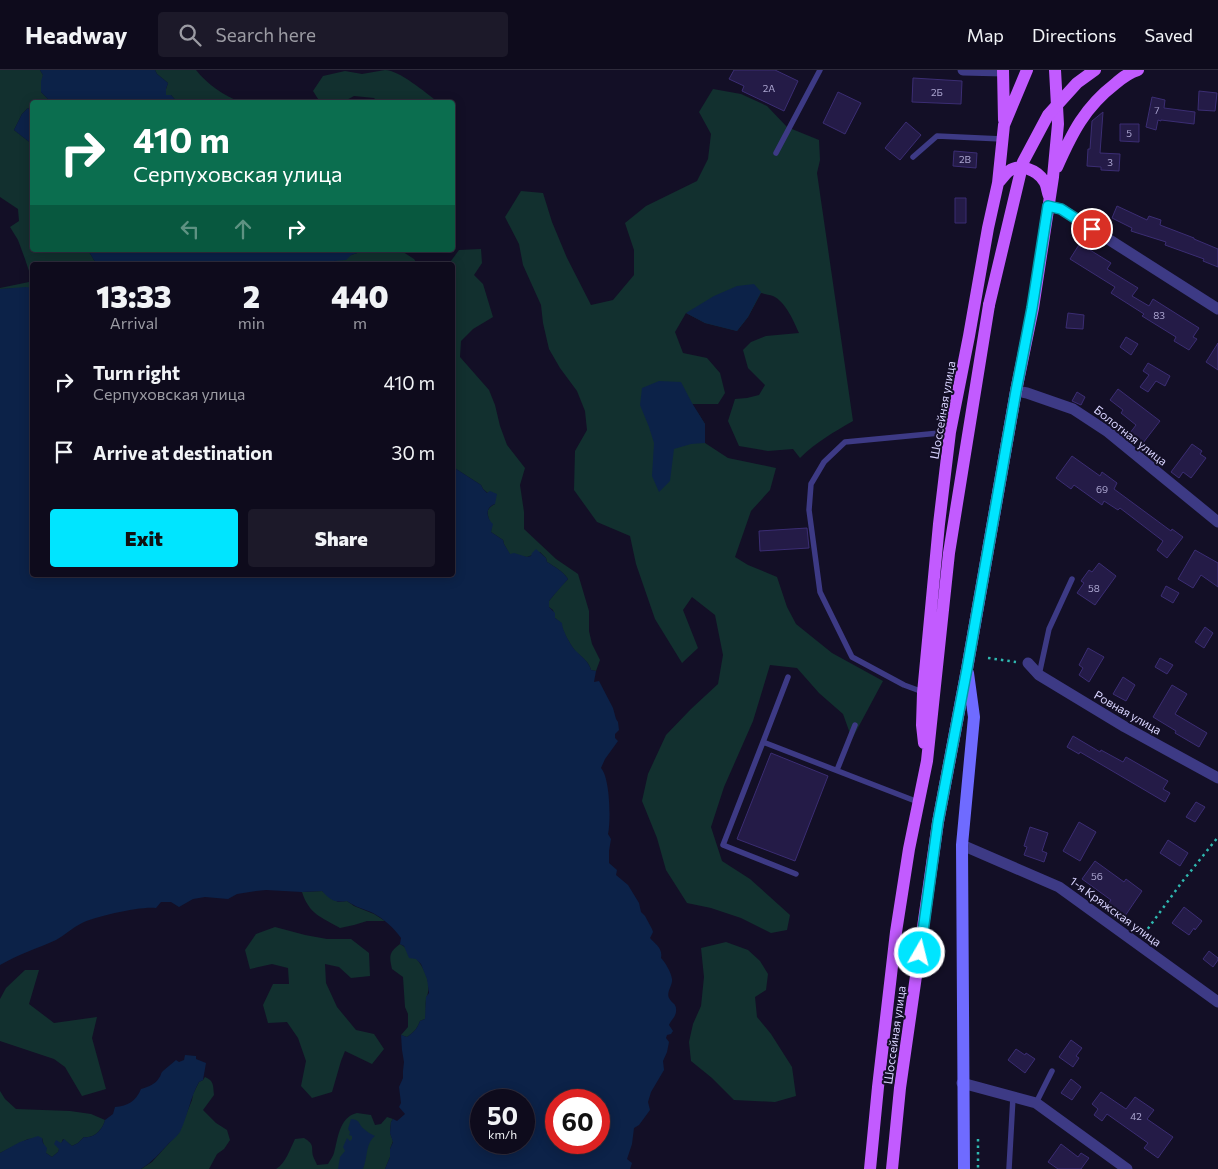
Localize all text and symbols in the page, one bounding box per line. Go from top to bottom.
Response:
search box [158,12,508,57]
text: Headway [25,20,128,49]
icon: search [176,21,204,49]
text: Search here [216,23,316,46]
text: Map [967,24,1004,46]
text: Directions [1032,24,1116,46]
text: Saved [1144,24,1193,46]
house number: 2А [763,82,775,94]
house number: 2Б [931,86,943,98]
house number: 7 [1154,104,1160,116]
text: 410 m [133,117,230,160]
icon: right [50,120,115,185]
house number: 5 [1126,127,1132,139]
house number: 2В [959,153,972,165]
house number: 3 [1107,156,1113,168]
text: Серпуховская улица [133,160,342,187]
pin [1071,208,1113,250]
icon: left [176,215,204,243]
icon: ahead [229,215,257,243]
icon: right [282,215,310,243]
icon: arrive [1078,215,1106,243]
text: 13:33 [96,277,171,314]
text: 2 [243,277,260,314]
text: 440 [331,277,389,314]
house number: 83 [1153,309,1165,321]
text: Arrival [110,313,158,332]
text: min [238,313,265,332]
text: m [353,313,367,332]
street label: Шоссейная улица [926,360,958,460]
text: Turn right [93,361,180,384]
icon: right [50,368,78,396]
text: 410 m [383,371,435,394]
text: Серпуховская улица [93,384,245,403]
street label: Болотная улица [1092,402,1170,468]
icon: arrive [50,438,78,466]
text: Arrive at destination [93,441,273,464]
text: 30 m [392,441,435,464]
house number: 69 [1096,483,1108,495]
button: Exit [50,509,238,567]
button: Share [248,509,435,567]
house number: 58 [1088,582,1100,594]
street label: Ровная улица [1092,687,1164,737]
house number: 56 [1091,870,1103,882]
street label: 1-я Кряжская улица [1068,873,1164,949]
position arrow [893,926,945,978]
street label: Шоссейная улица [880,985,908,1085]
speed limit sign: 60 [545,1089,610,1154]
text: 50 [487,1100,518,1130]
house number: 42 [1130,1110,1142,1122]
text: km/h [488,1127,517,1141]

